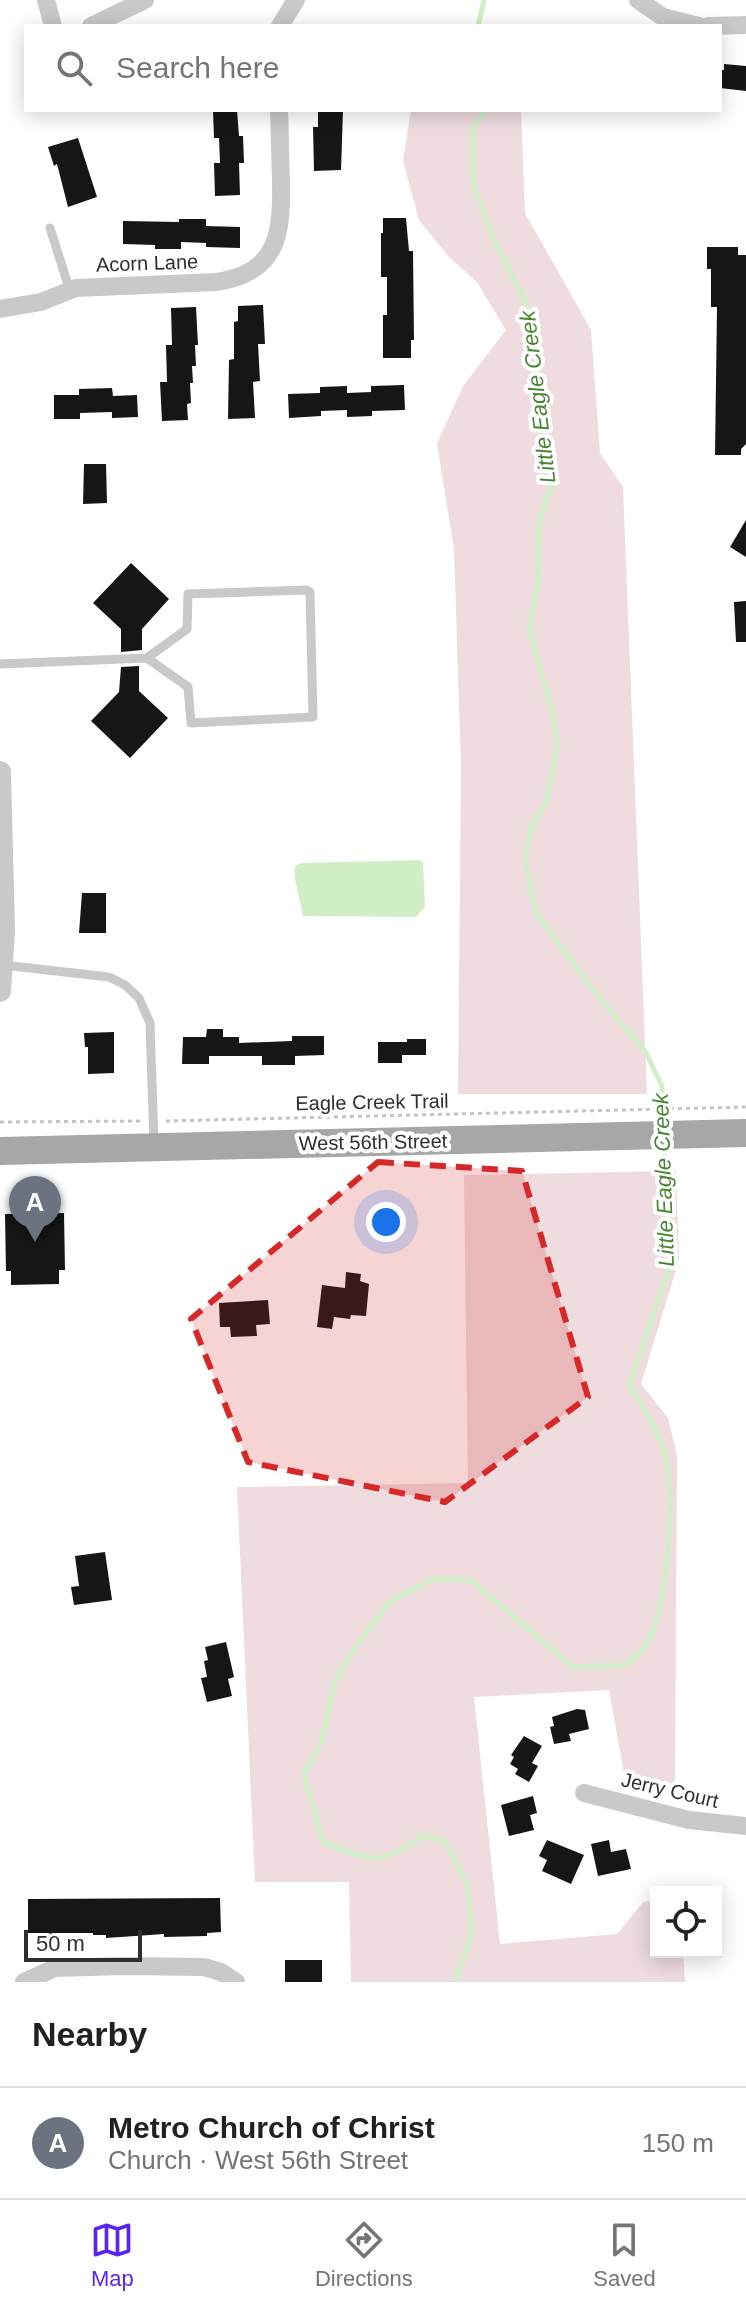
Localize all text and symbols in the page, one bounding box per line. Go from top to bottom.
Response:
search box [24,24,722,112]
icon: search [52,46,96,90]
text: Search here [116,51,279,84]
street label: Acorn Lane [95,250,199,276]
water label: Little Eagle Creek [514,308,560,485]
street label: Eagle Creek Trail [295,1090,449,1114]
water label: Little Eagle Creek [648,1092,679,1267]
street label: West 56th Street [299,1130,448,1154]
pin: A [9,1176,61,1242]
your location [366,1202,406,1242]
street label: Jerry Court [619,1768,721,1812]
map controls [650,1886,722,1958]
button: locate [650,1886,722,1958]
scale bar [24,1926,142,1962]
text: 50 m [36,1931,85,1956]
text: Nearby [32,2015,147,2053]
text: Metro Church of Christ [108,2111,435,2144]
text: A [49,2128,67,2158]
text: 150 m [642,2128,714,2158]
text: Church · West 56th Street [108,2145,408,2175]
tab: Map [90,2218,134,2292]
tab: Directions [315,2218,413,2292]
tab: Saved [593,2218,656,2292]

